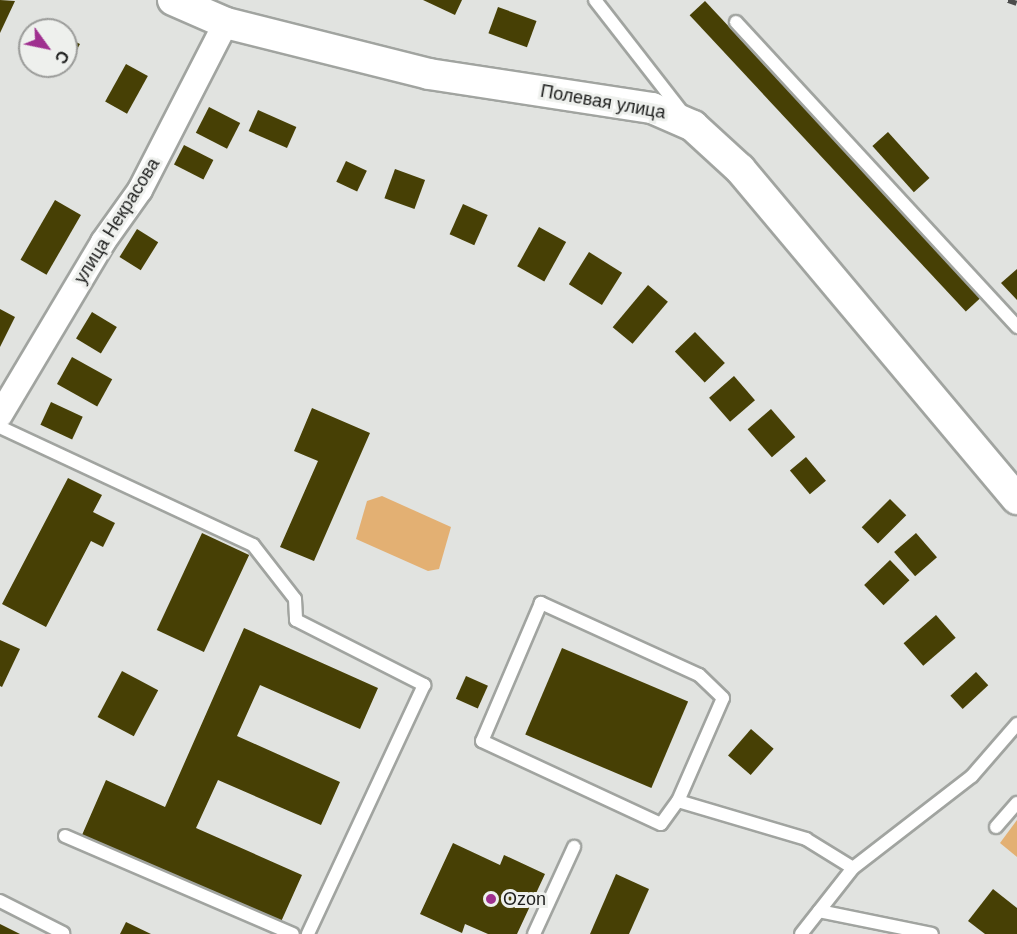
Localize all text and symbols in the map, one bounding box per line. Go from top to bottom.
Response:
north arrow [18,18,78,78]
text: С [52,48,72,66]
street label: Полевая улица [539,80,667,124]
street label: улица Некрасова [70,154,164,288]
place label: Ozon [503,888,546,910]
marker: Ozon [484,892,498,906]

